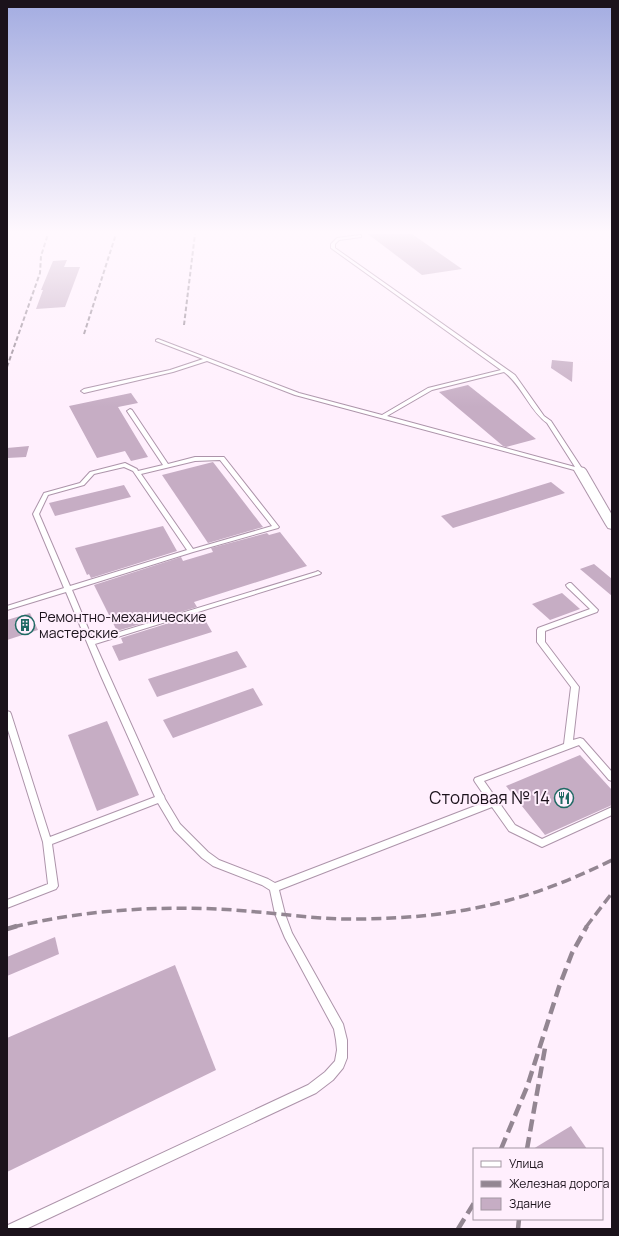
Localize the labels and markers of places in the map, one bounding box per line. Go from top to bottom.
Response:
place label: Ремонтно-механические мастерские [39,607,207,642]
building icon: Ремонтно-механические мастерские [14,614,36,636]
place label: Cтоловая № 14 [429,786,550,809]
restaurant icon: Cтоловая № 14 [553,787,575,809]

